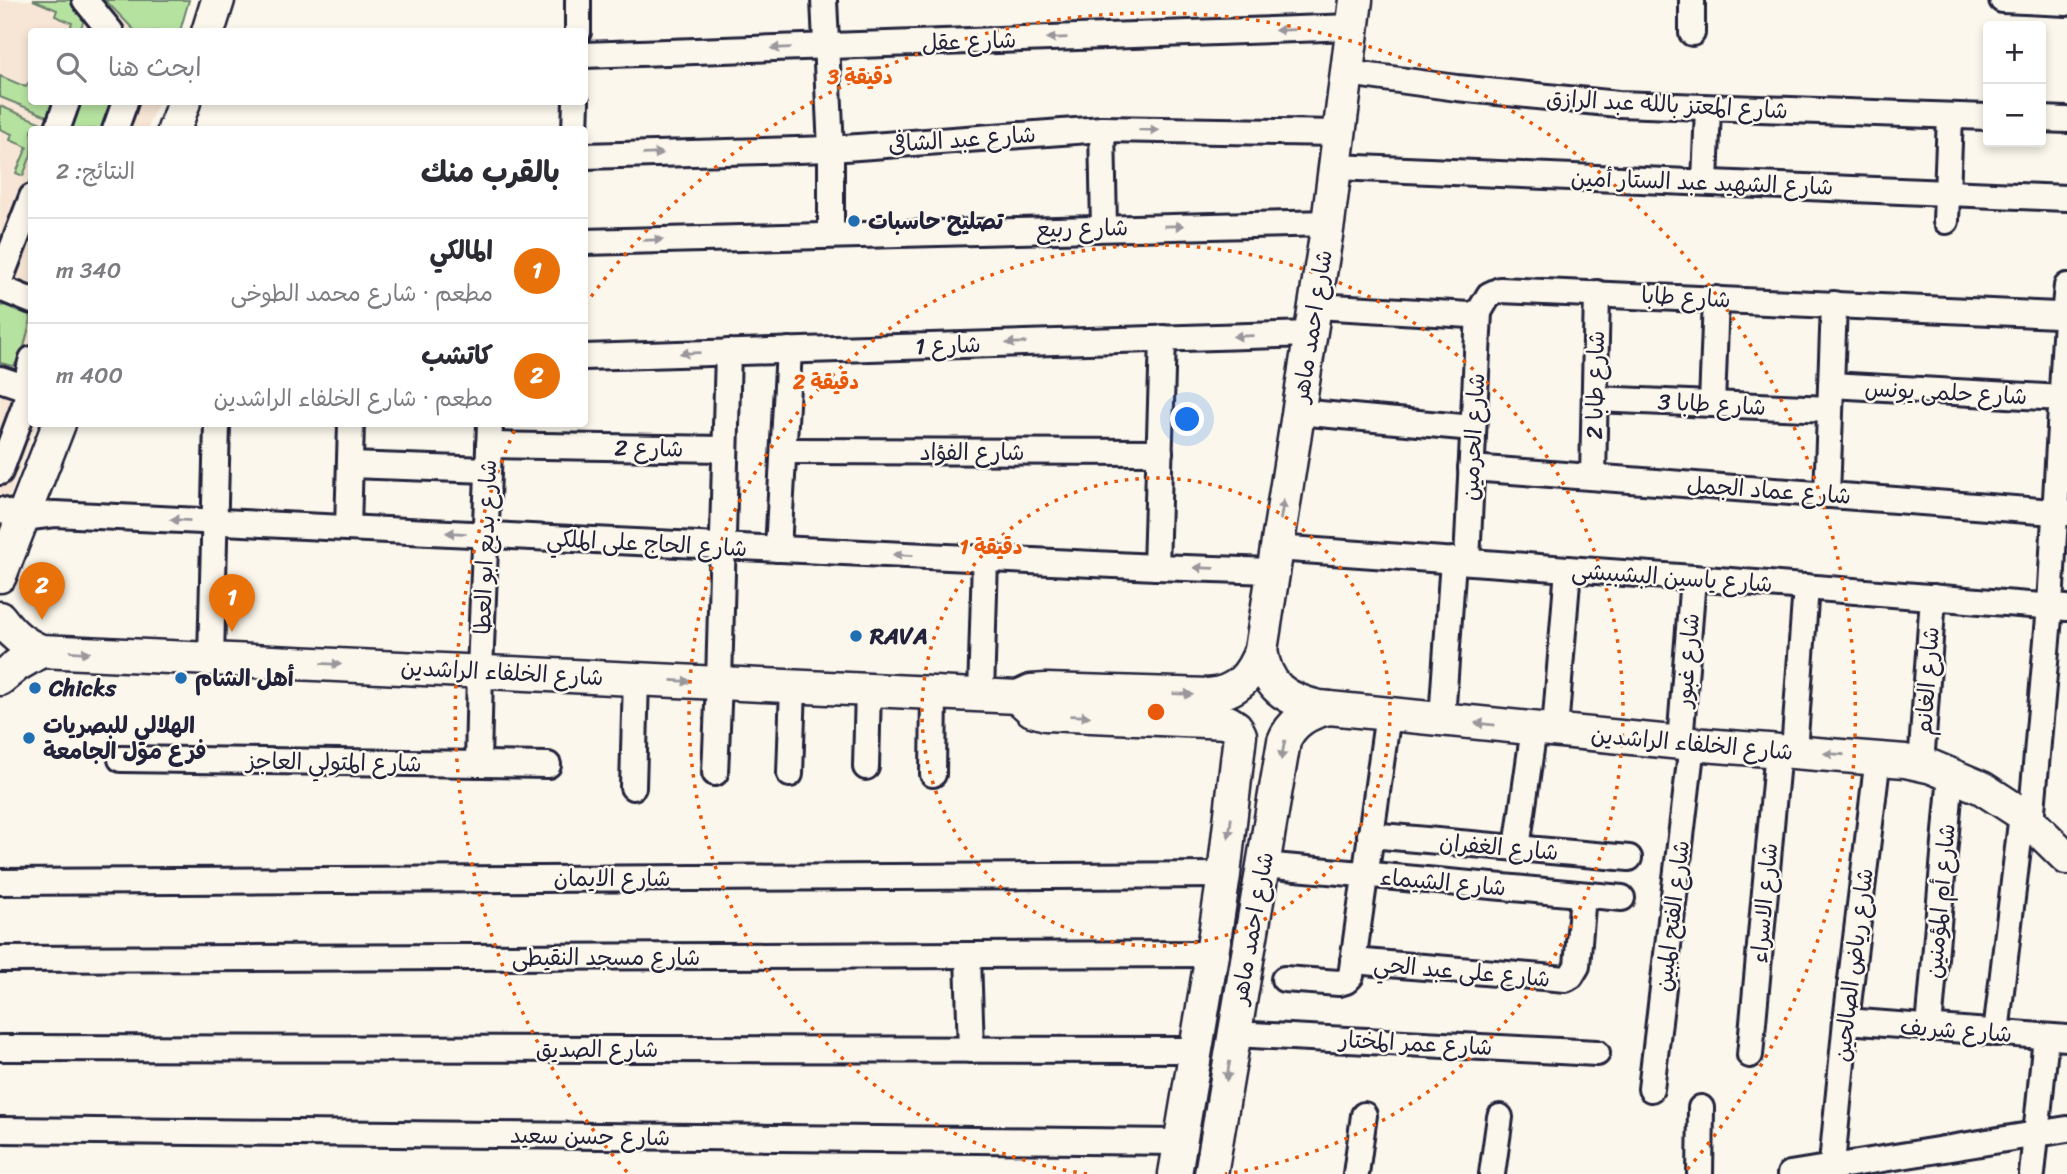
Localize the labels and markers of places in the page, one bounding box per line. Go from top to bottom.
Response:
place label: تصليح حاسبات [868,201,1005,242]
marker: تصليح حاسبات [846,213,862,229]
pin: 2 [19,562,65,620]
pin: 1 [209,574,255,632]
place label: RAVA [869,616,928,657]
marker: RAVA [848,628,864,644]
place label: أهل الشام [195,658,295,699]
place label: Chicks [48,668,117,709]
marker: أهل الشام [173,670,189,686]
marker: Chicks [27,680,43,696]
centre of rings [1144,700,1168,724]
place label: الهلالي للبصريات فرع مول الجامعة [43,705,207,772]
marker: الهلالي للبصريات فرع مول الجامعة [21,730,37,746]

